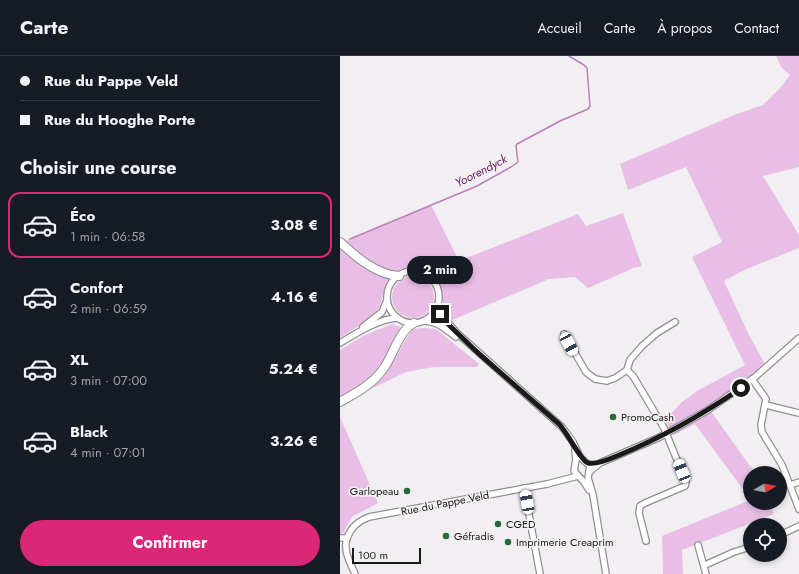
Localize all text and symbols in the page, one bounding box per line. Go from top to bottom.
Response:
text: Carte [20,14,68,41]
text: Accueil [538,18,582,38]
text: Carte [604,18,635,38]
text: À propos [657,18,712,38]
text: Contact [734,18,779,38]
text: Rue du Pappe Veld [44,70,178,92]
text: Rue du Hooghe Porte [44,109,195,131]
water label: Yoorendyck [452,150,511,192]
text: Choisir une course [20,155,177,181]
text: Éco [70,205,95,227]
icon: car [22,207,58,243]
text: 3.08 € [270,214,318,236]
text: 1 min · 06:58 [70,227,145,246]
callout: 2 min [407,256,473,284]
text: 2 min [423,260,457,279]
text: Confort [70,277,123,299]
icon: car [22,279,58,315]
text: 4.16 € [271,286,318,308]
text: 2 min · 06:59 [70,299,147,318]
route end [431,305,449,323]
car [558,331,580,357]
text: XL [70,349,88,371]
icon: car [22,351,58,387]
text: 5.24 € [269,358,318,380]
text: 3 min · 07:00 [70,371,147,390]
route start [732,379,750,397]
place label: PromoCash [621,409,674,425]
marker: PromoCash [608,412,618,422]
text: Black [70,421,108,443]
icon: car [22,423,58,459]
text: 3.26 € [270,430,318,452]
text: 4 min · 07:01 [70,443,146,462]
car [672,458,692,484]
north arrow [743,466,787,510]
map controls [743,466,787,562]
place label: Garlopeau [350,483,399,499]
marker: Garlopeau [402,486,412,496]
street label: Rue du Pappe Veld [399,487,491,519]
car [519,489,535,515]
place label: CGED [506,516,536,532]
button: locate [743,518,787,562]
marker: CGED [493,519,503,529]
button: Confirmer [20,520,320,566]
place label: Géfradis [454,528,495,544]
marker: Géfradis [441,531,451,541]
place label: Imprimerie Creaprim [516,534,614,550]
marker: Imprimerie Creaprim [503,537,513,547]
scale bar [352,546,421,565]
text: 100 m [358,547,388,563]

